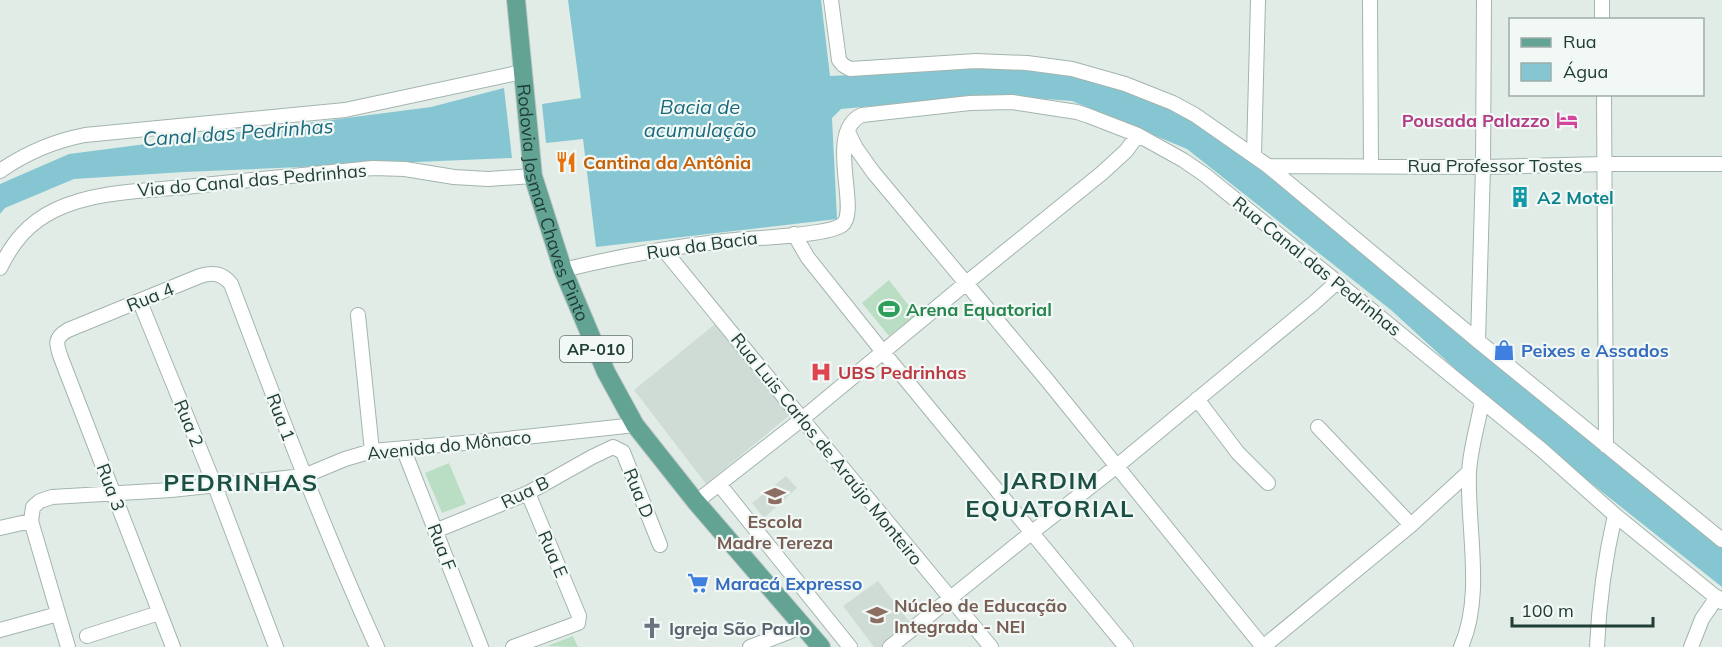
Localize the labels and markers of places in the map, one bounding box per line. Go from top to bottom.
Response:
hotel icon: Pousada Palazzo [1555,108,1579,132]
place label: Pousada Palazzo [1402,109,1550,132]
restaurant icon: Cantina da Antônia [554,150,578,174]
place label: Cantina da Antônia [583,151,751,174]
building icon: A2 Motel [1508,185,1532,209]
place label: A2 Motel [1537,186,1614,209]
sports icon: Arena Equatorial [877,297,901,321]
place label: Arena Equatorial [906,298,1052,321]
shop icon: Peixes e Assados [1492,338,1516,362]
place label: Peixes e Assados [1521,339,1669,362]
hospital icon: UBS Pedrinhas [809,360,833,384]
place label: UBS Pedrinhas [838,361,967,384]
school or university icon: Escola Madre Tereza [763,484,787,508]
place label: Escola Madre Tereza [717,510,833,554]
supermarket icon: Maracá Expresso [686,571,710,595]
place label: Maracá Expresso [715,572,862,595]
place label: Núcleo de Educação Integrada - NEI [894,594,1067,638]
school or university icon: Núcleo de Educação Integrada - NEI [865,603,889,627]
church icon: Igreja São Paulo [640,616,664,640]
place label: Igreja São Paulo [669,617,810,640]

